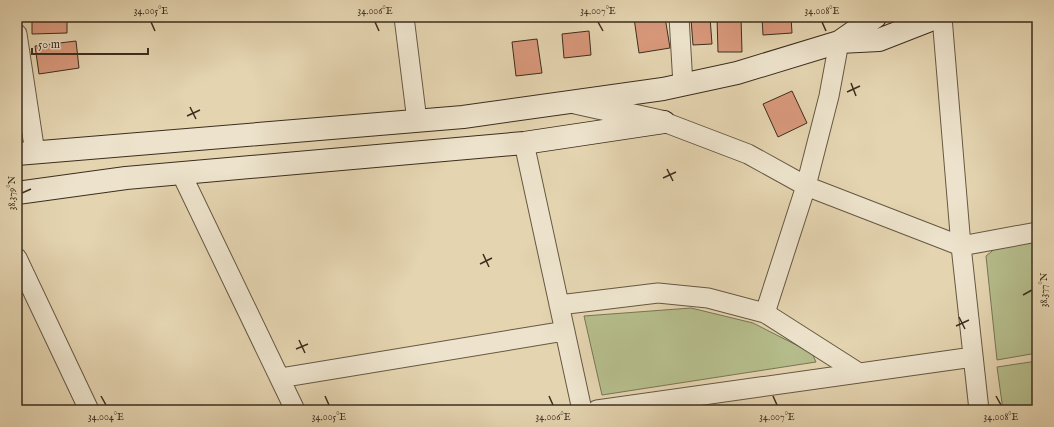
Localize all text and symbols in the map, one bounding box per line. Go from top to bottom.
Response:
text: 34.005°E [134,5,168,18]
text: 34.006°E [357,5,393,18]
text: 34.007°E [580,5,616,18]
text: 34.008°E [805,5,839,18]
scale bar [32,30,148,56]
text: 50 m [38,37,60,52]
text: 38.379°N [6,175,19,210]
text: 38.377°N [1038,272,1051,307]
text: 34.004°E [88,411,124,424]
text: 34.005°E [312,411,346,424]
text: 34.006°E [535,411,571,424]
text: 34.007°E [759,411,795,424]
text: 34.008°E [984,411,1018,424]

